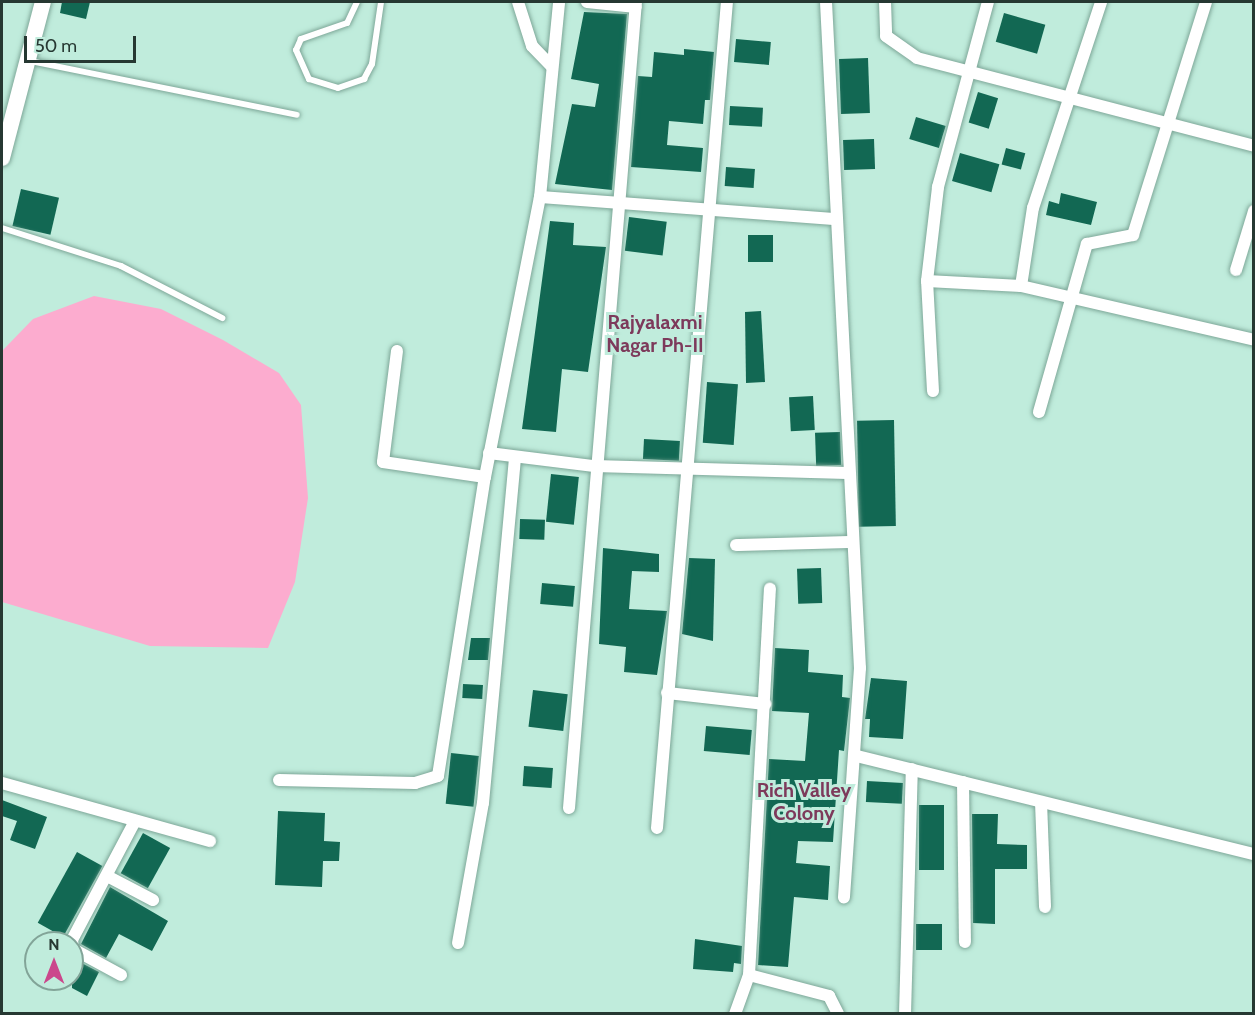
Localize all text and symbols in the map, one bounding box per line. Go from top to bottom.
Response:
scale bar [27,24,140,62]
text: 50 m [35,35,77,57]
district label: Rajyalaxmi Nagar Ph-II [606,311,704,358]
district label: Rich Valley Colony [757,779,851,826]
north arrow [24,931,84,991]
text: N [48,935,60,954]

